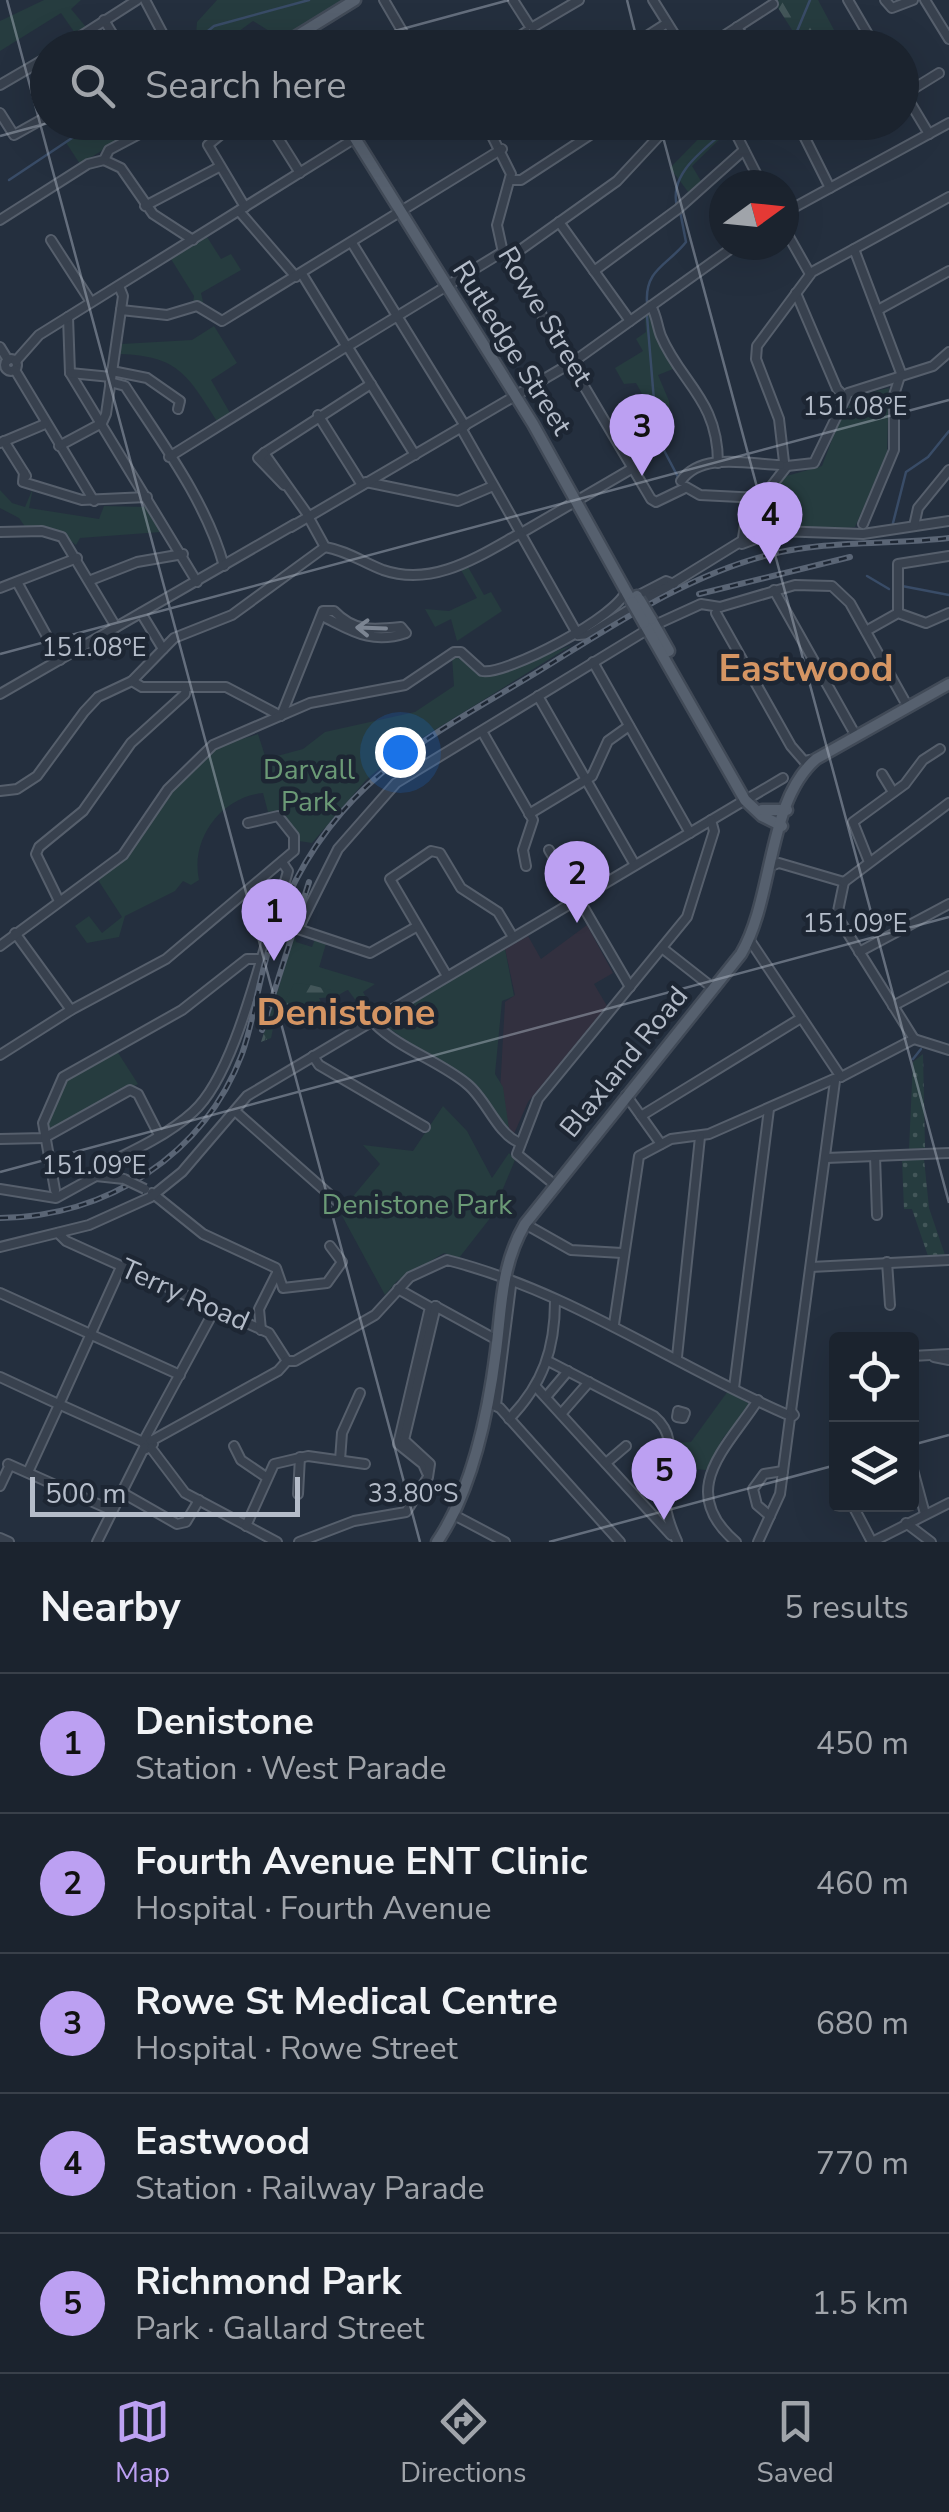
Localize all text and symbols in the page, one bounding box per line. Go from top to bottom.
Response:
search box [30,30,919,140]
icon: search [65,58,120,113]
text: Search here [145,60,346,111]
north arrow [709,170,799,260]
street label: Rowe Street [489,240,601,393]
street label: Rutledge Street [443,254,581,442]
text: 151.08°E [803,390,907,424]
pin: 3 [610,394,674,476]
pin: 4 [738,482,802,564]
one-way arrow [356,618,388,637]
text: 151.08°E [42,631,146,665]
district label: Eastwood [718,643,894,694]
your location [375,727,426,778]
park label: Darvall Park [263,751,356,821]
pin: 2 [544,840,610,923]
pin: 1 [242,878,306,961]
text: 151.09°E [803,907,907,941]
street label: Blaxland Road [551,978,697,1146]
district label: Denistone [257,987,435,1038]
text: 151.09°E [42,1149,146,1183]
park label: Denistone Park [322,1186,513,1224]
street label: Terry Road [115,1250,255,1340]
map controls [829,1332,919,1512]
button: locate [829,1332,919,1422]
button: layers [829,1422,919,1512]
pin: 5 [632,1438,696,1520]
scale bar [30,1472,300,1516]
text: 500 m [45,1475,127,1513]
text: 33.80°S [368,1477,458,1511]
text: Nearby [40,1579,181,1636]
text: 5 results [784,1586,909,1629]
text: Denistone [135,1696,314,1747]
text: 1 [63,1722,82,1765]
text: 450 m [816,1722,909,1765]
text: Station · West Parade [135,1747,447,1790]
text: Fourth Avenue ENT Clinic [135,1836,588,1887]
text: 2 [63,1862,82,1905]
text: 460 m [816,1862,909,1905]
text: Hospital · Fourth Avenue [135,1887,491,1930]
text: Rowe St Medical Centre [135,1976,558,2027]
text: 3 [63,2002,82,2045]
text: 680 m [816,2002,909,2045]
text: Hospital · Rowe Street [135,2027,458,2070]
text: Eastwood [135,2116,310,2167]
text: 4 [63,2142,82,2185]
text: 770 m [816,2142,909,2185]
text: Station · Railway Parade [135,2167,484,2210]
text: Richmond Park [135,2256,401,2307]
text: 5 [63,2282,82,2325]
text: 1.5 km [812,2282,909,2325]
text: Park · Gallard Street [135,2307,424,2350]
tab: Map [115,2394,170,2492]
tab: Directions [400,2394,526,2492]
tab: Saved [757,2394,834,2492]

